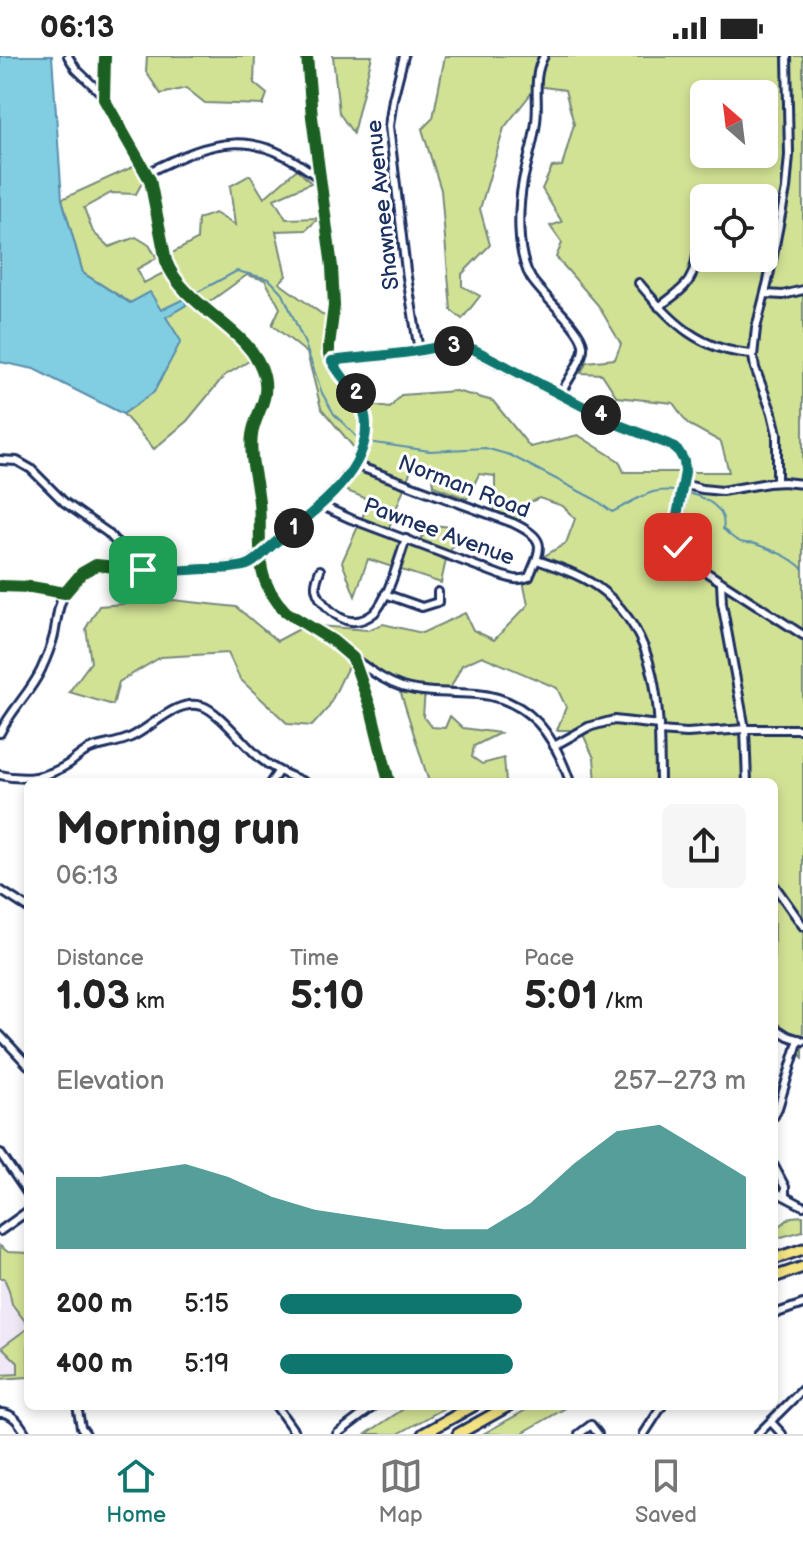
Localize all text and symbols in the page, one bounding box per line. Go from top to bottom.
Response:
text: 06:13 [40,10,114,46]
north arrow [690,80,778,168]
map controls [690,80,778,272]
street label: Shawnee Avenue [361,119,405,291]
button: locate [690,184,778,272]
pin: 3 [434,326,474,366]
text: 3 [448,332,460,359]
pin: 2 [336,373,376,413]
text: 2 [349,379,363,406]
pin: 4 [581,395,621,435]
text: 4 [595,401,607,428]
street label: Norman Road [394,449,534,525]
street label: Pawnee Avenue [360,492,518,572]
pin: 1 [274,508,314,548]
pin [644,513,712,581]
text: 1 [289,514,299,541]
icon: check [656,525,700,569]
pin [109,536,177,604]
icon: arrive [121,548,165,592]
text: Morning run [56,804,300,857]
button: share [662,804,746,888]
text: 06:13 [56,861,118,892]
text: Distance [56,945,144,972]
text: Time [290,945,339,972]
text: Pace [524,945,574,972]
text: 1.03 [56,972,130,1020]
text: 5:10 [290,972,364,1020]
text: 5:01 [524,972,598,1020]
text: km [130,988,165,1015]
text: /km [598,988,643,1015]
text: Elevation [56,1066,164,1097]
text: 257–273 m [613,1066,746,1097]
text: 200 m [56,1289,133,1320]
text: 5:15 [184,1289,229,1320]
text: 400 m [56,1349,133,1380]
text: 5:19 [184,1349,229,1380]
tab: Home [106,1454,166,1529]
tab: Map [378,1454,423,1529]
tab: Saved [635,1454,697,1529]

